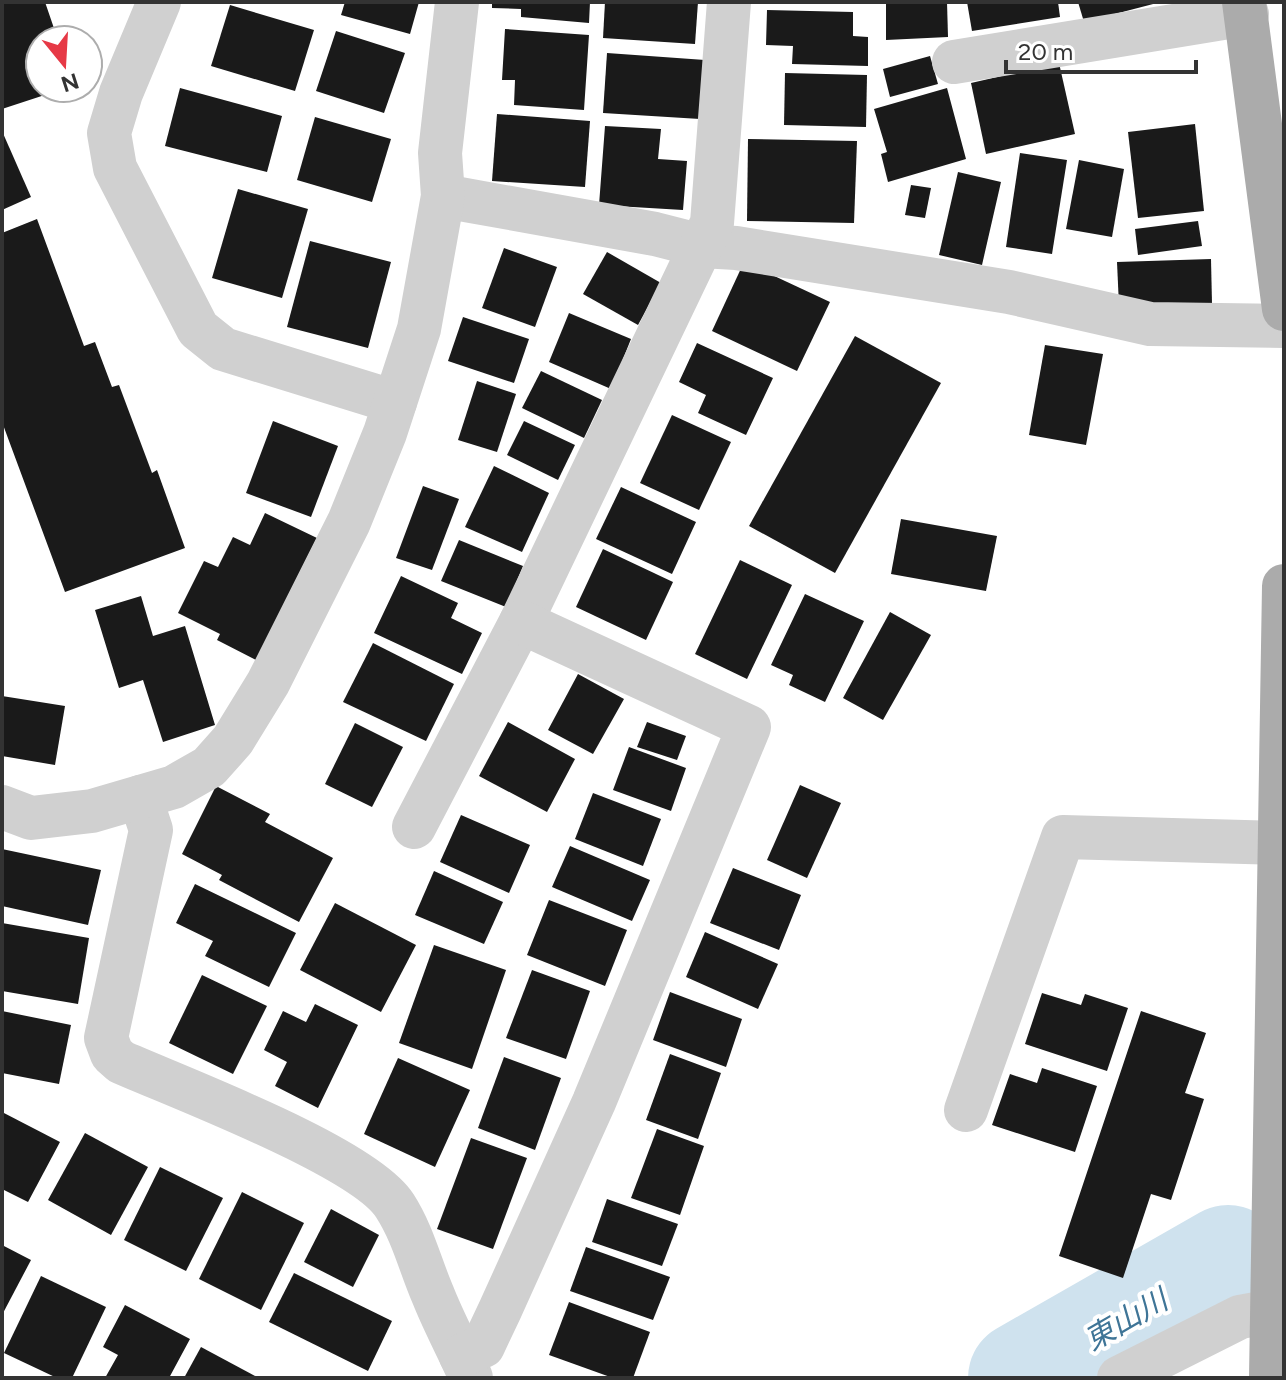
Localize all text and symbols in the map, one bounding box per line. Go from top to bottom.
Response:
north arrow [24,24,104,104]
scale bar [1006,24,1196,74]
text: 20 m [1018,37,1073,66]
text: N [58,67,82,98]
water label: 東山川 [1078,1280,1177,1358]

